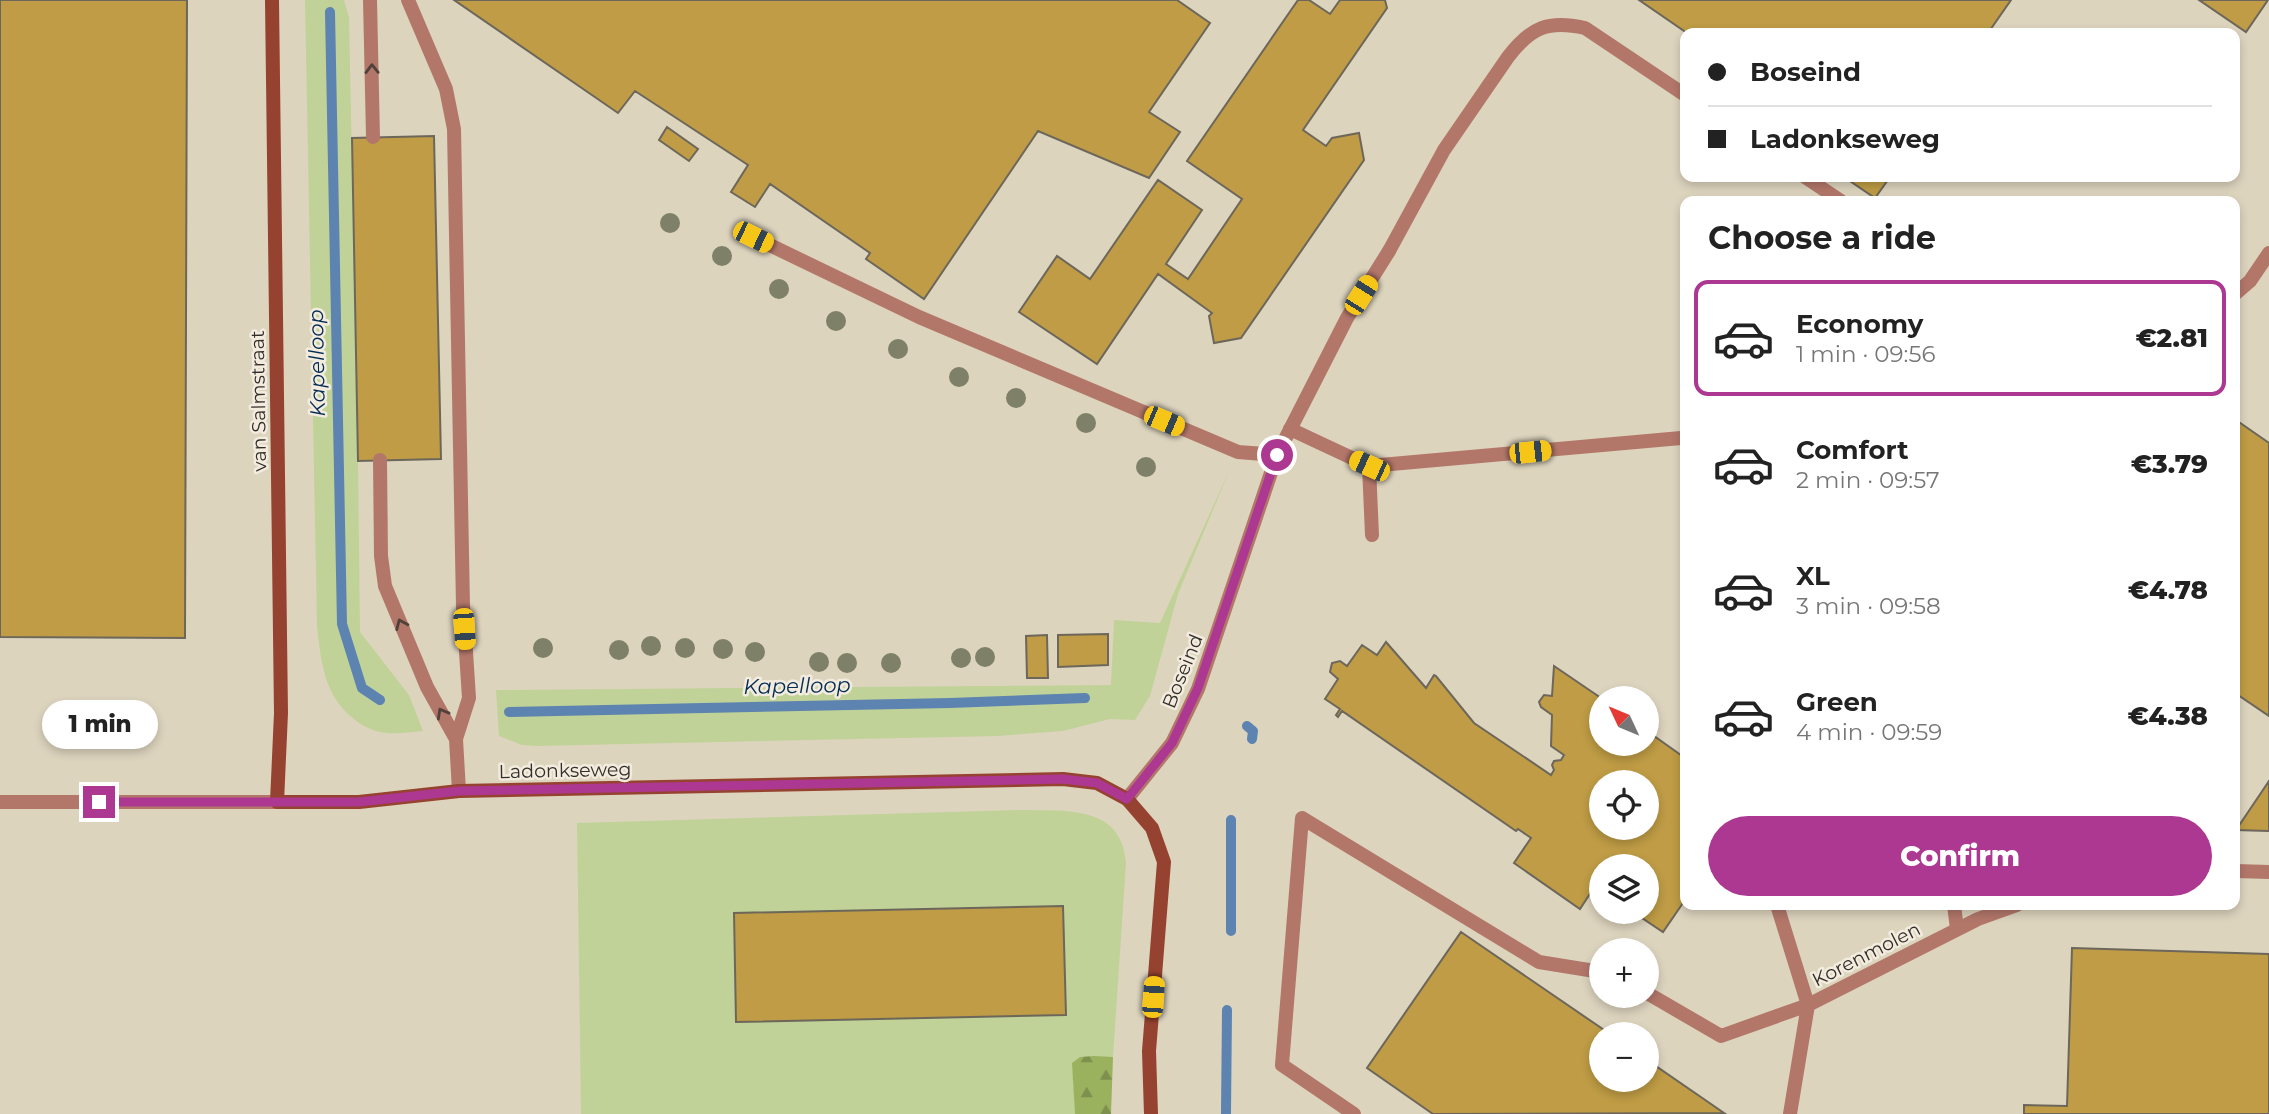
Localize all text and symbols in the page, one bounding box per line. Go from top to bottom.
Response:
text: Boseind [1750,56,1861,88]
one-way arrow [364,63,380,74]
text: Ladonkseweg [1750,123,1940,155]
car [730,218,777,256]
text: Choose a ride [1708,218,1936,257]
car [1341,272,1382,318]
icon: car [1712,307,1775,370]
text: Economy [1796,308,1923,340]
water label: Kapelloop [303,309,330,417]
text: €2.81 [2135,322,2208,354]
street label: van Salmstraat [246,330,271,472]
text: 1 min · 09:56 [1796,340,1935,368]
car [1141,403,1188,439]
icon: car [1712,433,1775,496]
text: Comfort [1796,434,1908,466]
route start [1261,439,1293,471]
car [1509,439,1552,465]
car [1346,448,1393,484]
text: €3.79 [2131,448,2208,480]
text: 2 min · 09:57 [1796,466,1939,494]
icon: car [1712,559,1775,622]
text: XL [1796,560,1830,592]
text: €4.78 [2128,574,2208,606]
text: 3 min · 09:58 [1796,592,1941,620]
car [453,607,476,651]
one-way arrow [395,618,409,631]
street label: Boseind [1157,631,1208,712]
water label: Kapelloop [743,672,851,699]
icon: car [1712,685,1775,748]
north arrow [1589,686,1659,756]
map controls [1589,686,1659,1092]
text: Green [1796,686,1878,718]
callout: 1 min [41,700,157,750]
text: €4.38 [2127,700,2208,732]
one-way arrow [436,707,450,720]
text: 1 min [68,710,132,738]
text: 4 min · 09:59 [1796,718,1942,746]
street label: Ladonkseweg [499,758,631,783]
button: locate [1589,770,1659,840]
route end [83,786,115,818]
button: Confirm [1708,816,2212,896]
button: layers [1589,854,1659,924]
street label: Korenmolen [1808,917,1924,992]
button: + [1589,938,1659,1008]
car [1142,975,1165,1019]
button: − [1589,1022,1659,1092]

